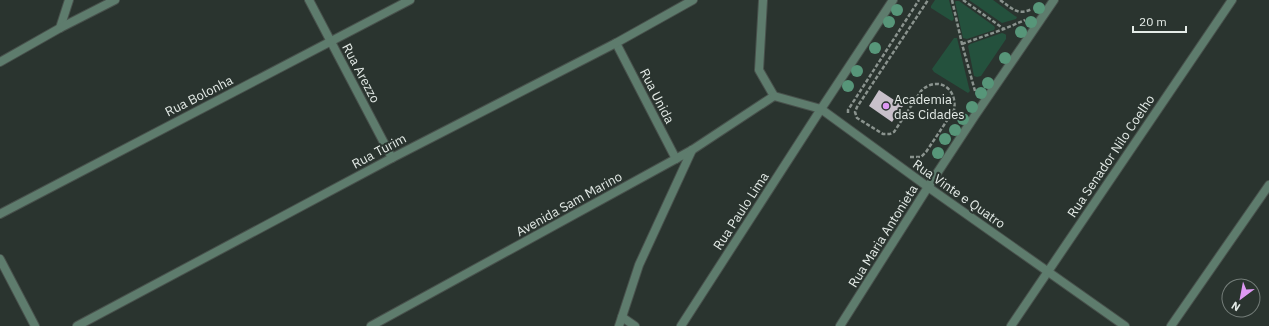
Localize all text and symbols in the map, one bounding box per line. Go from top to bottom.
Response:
scale bar [1133,8,1186,34]
text: 20 m [1139,14,1167,29]
street label: Rua Arezzo [338,40,384,106]
street label: Rua Unida [636,66,678,126]
street label: Rua Bolonha [162,72,236,120]
place label: Academia das Cidades [894,91,965,123]
street label: Rua Senador Nilo Coelho [1064,91,1158,221]
marker: Academia das Cidades [881,101,891,111]
street label: Rua Turim [349,130,409,172]
street label: Rua Vinte e Quatro [909,156,1009,232]
street label: Avenida Sam Marino [513,168,625,240]
street label: Rua Paulo Lima [709,169,773,253]
street label: Rua Maria Antonieta [845,181,922,291]
north arrow [1221,278,1261,318]
text: N [1229,298,1243,315]

